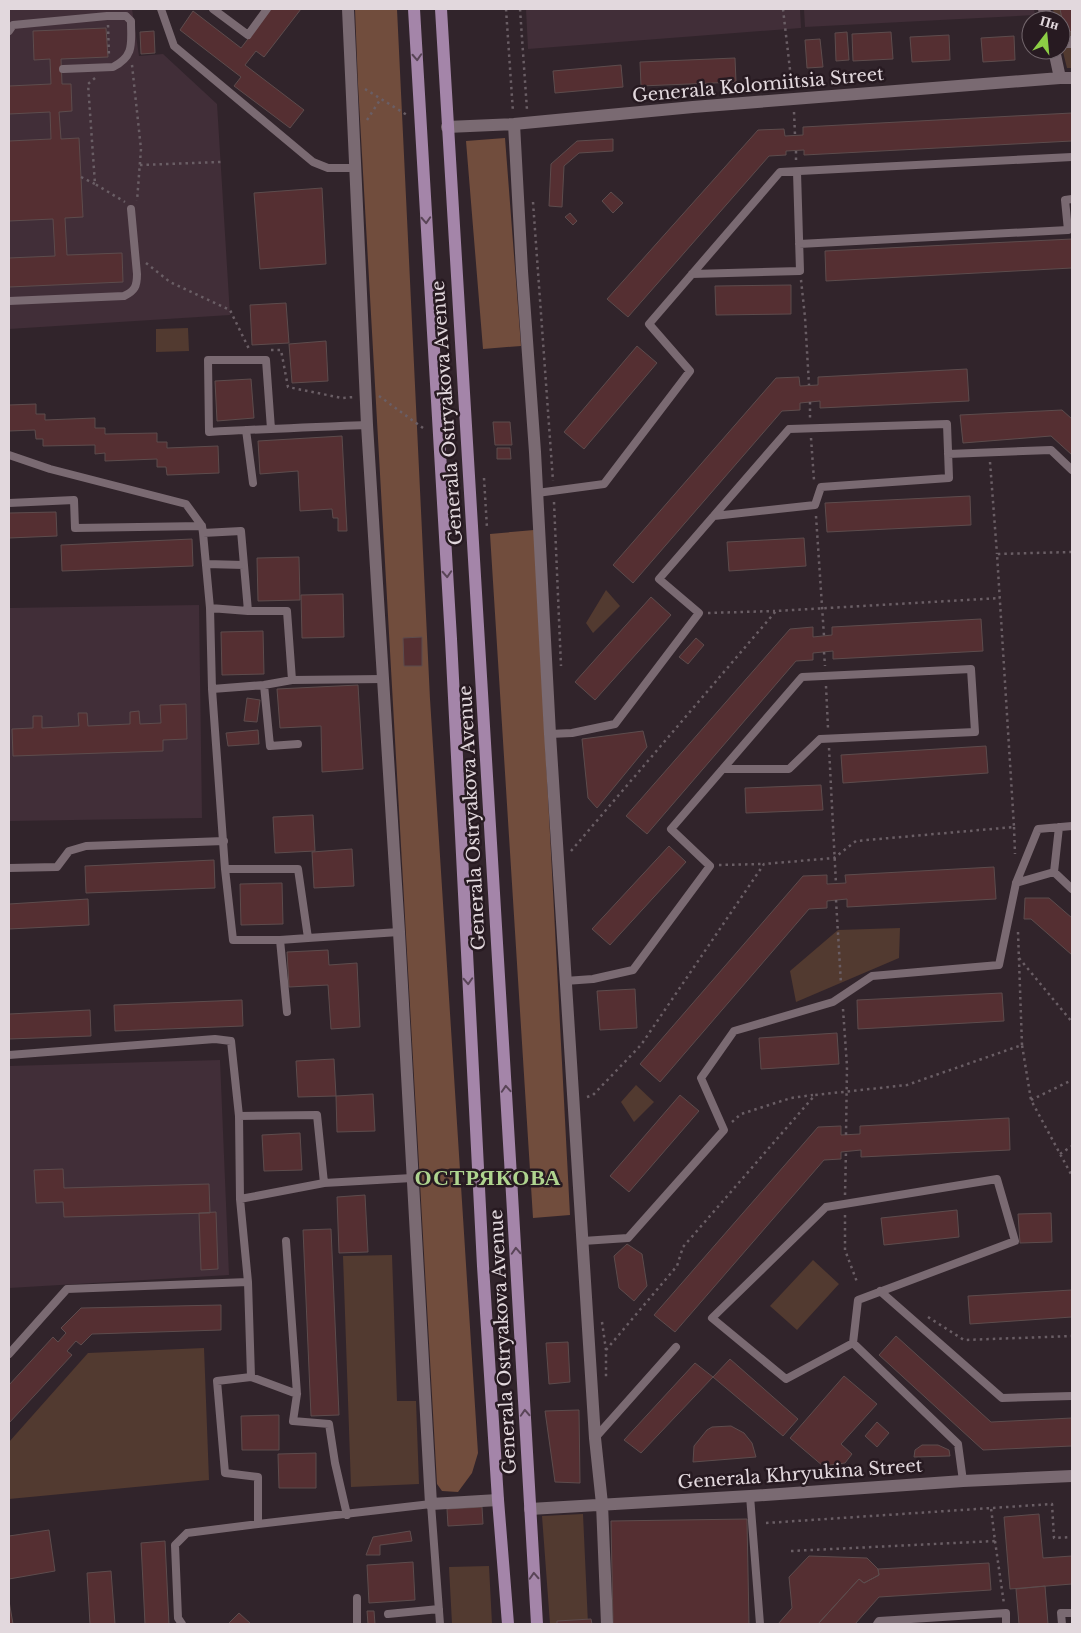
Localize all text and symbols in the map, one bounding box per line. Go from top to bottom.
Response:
north arrow [1021,10,1071,60]
text: Пн [1038,11,1061,34]
one-way arrow [411,54,422,62]
street label: Generala Kolomiitsia Street [631,63,885,107]
one-way arrow [421,216,432,224]
street label: Generala Ostryakova Avenue [427,280,467,546]
one-way arrow [442,570,453,578]
street label: Generala Ostryakova Avenue [454,685,490,951]
one-way arrow [462,977,473,985]
one-way arrow [501,1085,512,1093]
district label: ОСТРЯКОВА [415,1164,561,1191]
street label: Generala Ostryakova Avenue [485,1209,521,1475]
one-way arrow [510,1247,521,1255]
one-way arrow [519,1409,530,1417]
street label: Generala Khryukina Street [677,1454,923,1494]
one-way arrow [528,1571,539,1579]

